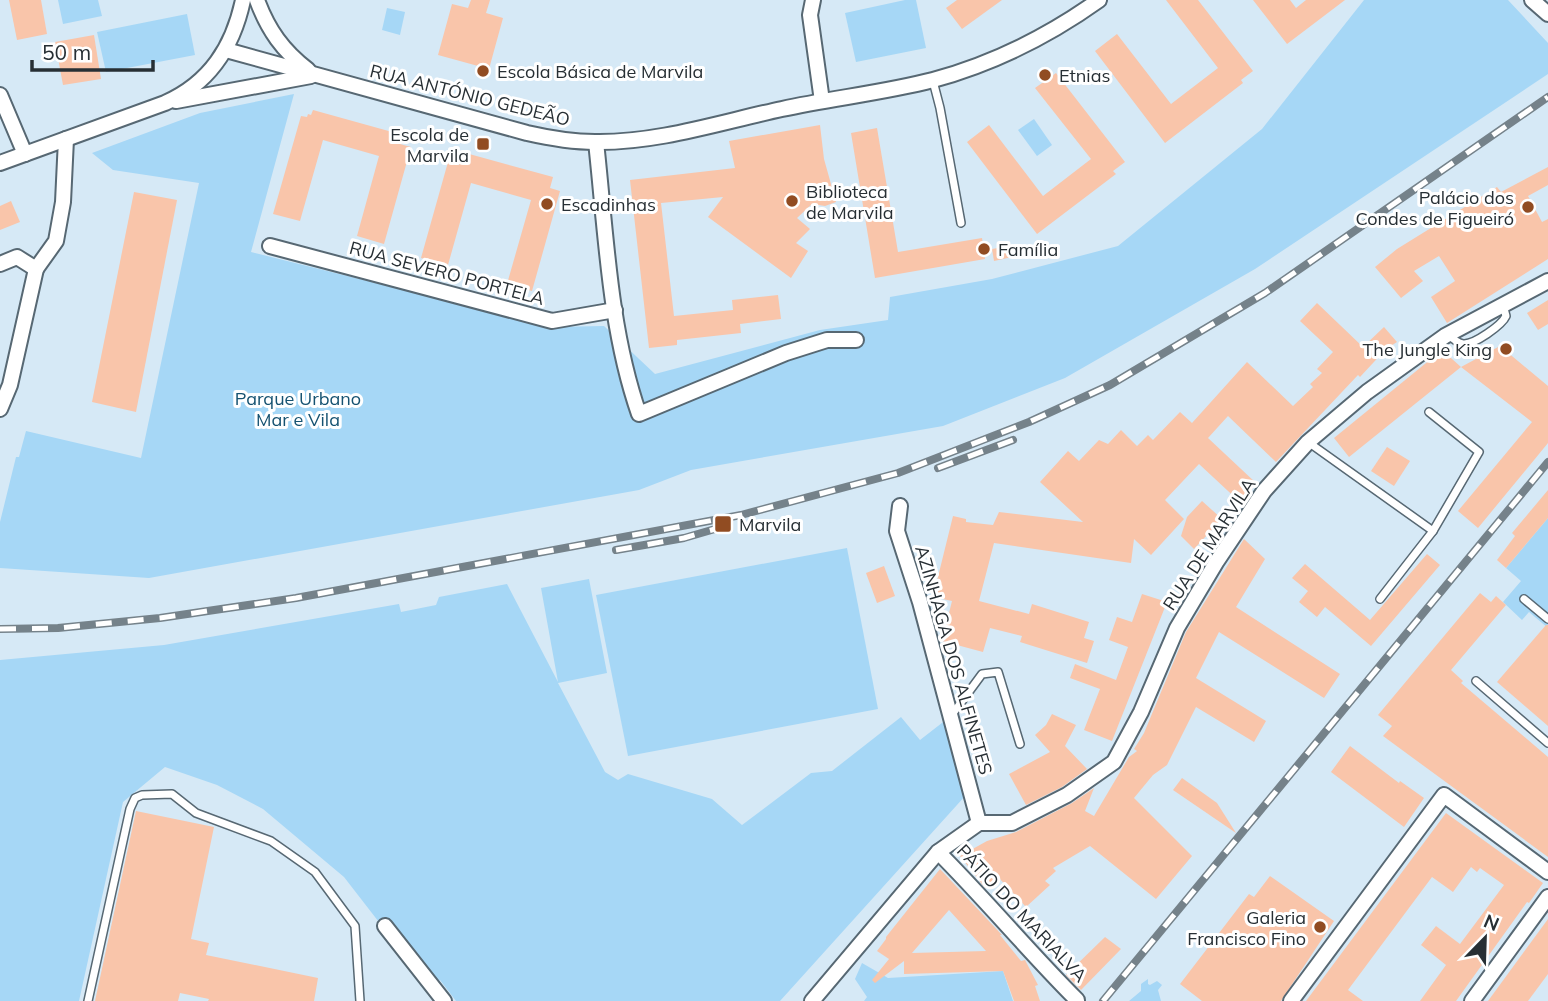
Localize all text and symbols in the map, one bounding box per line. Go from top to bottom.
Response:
scale bar [32,28,152,72]
text: 50 m [42,39,91,65]
street label: RUA ANTÓNIO GEDEÃO [368,59,572,131]
place label: Escola Básica de Marvila [497,60,703,83]
marker: Escola Básica de Marvila [475,63,491,79]
place label: Etnias [1059,64,1110,87]
marker: Etnias [1037,67,1053,83]
place label: Escola de Marvila [390,123,469,167]
marker: Escola de Marvila [475,136,491,152]
place label: Biblioteca de Marvila [806,180,894,224]
place label: Palácio dos Condes de Figueiró [1356,186,1514,230]
place label: Escadinhas [561,193,656,216]
marker: Biblioteca de Marvila [784,193,800,209]
marker: Escadinhas [539,196,555,212]
marker: Palácio dos Condes de Figueiró [1520,199,1536,215]
street label: RUA SEVERO PORTELA [347,236,547,310]
place label: Família [998,238,1058,261]
marker: Família [976,241,992,257]
place label: The Jungle King [1363,338,1492,361]
marker: The Jungle King [1498,341,1514,357]
park label: Parque Urbano Mar e Vila [235,387,361,431]
street label: RUA DE MARVILA [1158,474,1260,614]
place label: Marvila [739,513,801,536]
marker: Marvila [713,514,733,534]
street label: AZINHAGA DOS ALFINETES [910,543,998,777]
street label: PÁTIO DO MARIALVA [952,839,1092,987]
north arrow [1450,903,1520,973]
place label: Galeria Francisco Fino [1187,906,1306,950]
text: N [1480,909,1503,936]
marker: Galeria Francisco Fino [1312,919,1328,935]

